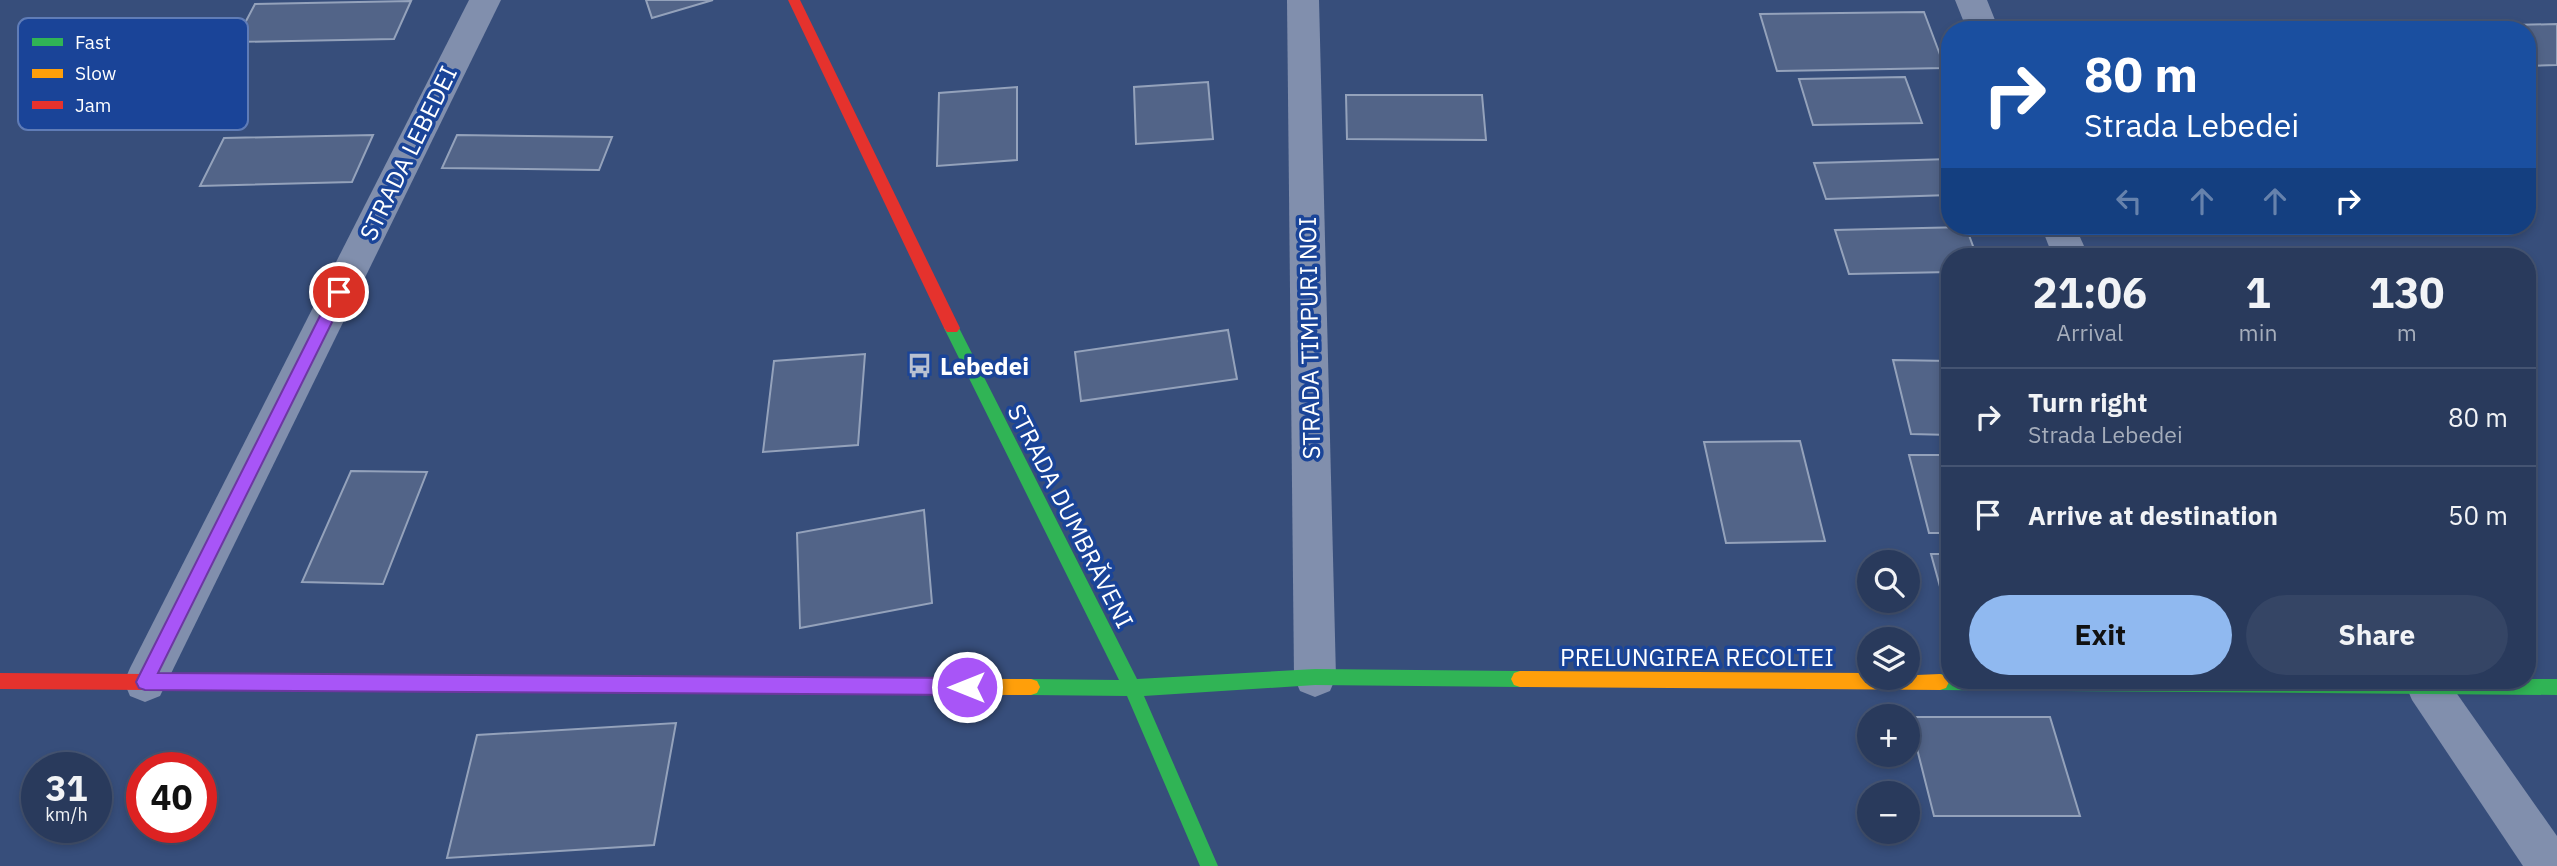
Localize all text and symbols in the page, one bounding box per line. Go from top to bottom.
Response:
legend [18,18,248,130]
text: Fast [75,30,111,54]
text: 80 m [2084,42,2198,105]
icon: right [1969,49,2060,140]
street label: STRADA LEBEDEI [352,60,464,246]
text: Slow [75,61,116,85]
text: Jam [75,93,111,117]
text: Strada Lebedei [2084,104,2299,146]
icon: left [2110,182,2148,220]
icon: ahead [2183,182,2221,220]
icon: ahead [2256,182,2294,220]
icon: right [2329,182,2367,220]
street label: STRADA TIMPURI NOI [1291,216,1327,460]
pin [309,262,369,322]
text: 21:06 [2032,265,2147,320]
text: 1 [2245,265,2271,320]
text: 130 [2369,265,2445,320]
icon: arrive [320,273,358,311]
text: Arrival [2056,317,2123,347]
text: min [2239,317,2277,347]
text: m [2397,317,2417,347]
place label: Lebedei [940,350,1029,382]
bus stop icon: Lebedei [906,352,934,380]
text: Turn right [2028,385,2147,419]
street label: STRADA DUMBRĂVENI [1001,398,1141,634]
icon: right [1969,398,2007,436]
text: 80 m [2448,400,2508,434]
text: Strada Lebedei [2028,419,2183,449]
icon: arrive [1969,496,2007,534]
text: Arrive at destination [2028,498,2278,532]
text: 50 m [2448,498,2508,532]
map controls [1857,550,1920,844]
button: search [1857,550,1920,613]
button: Exit [1969,595,2232,675]
button: Share [2246,595,2508,675]
button: layers [1857,627,1920,690]
street label: PRELUNGIREA RECOLTEI [1560,641,1834,673]
position arrow [930,650,1004,724]
button: + [1857,704,1920,767]
speed limit sign: 40 [126,752,217,843]
text: 31 [45,765,88,811]
button: − [1857,781,1920,844]
text: km/h [45,803,88,826]

